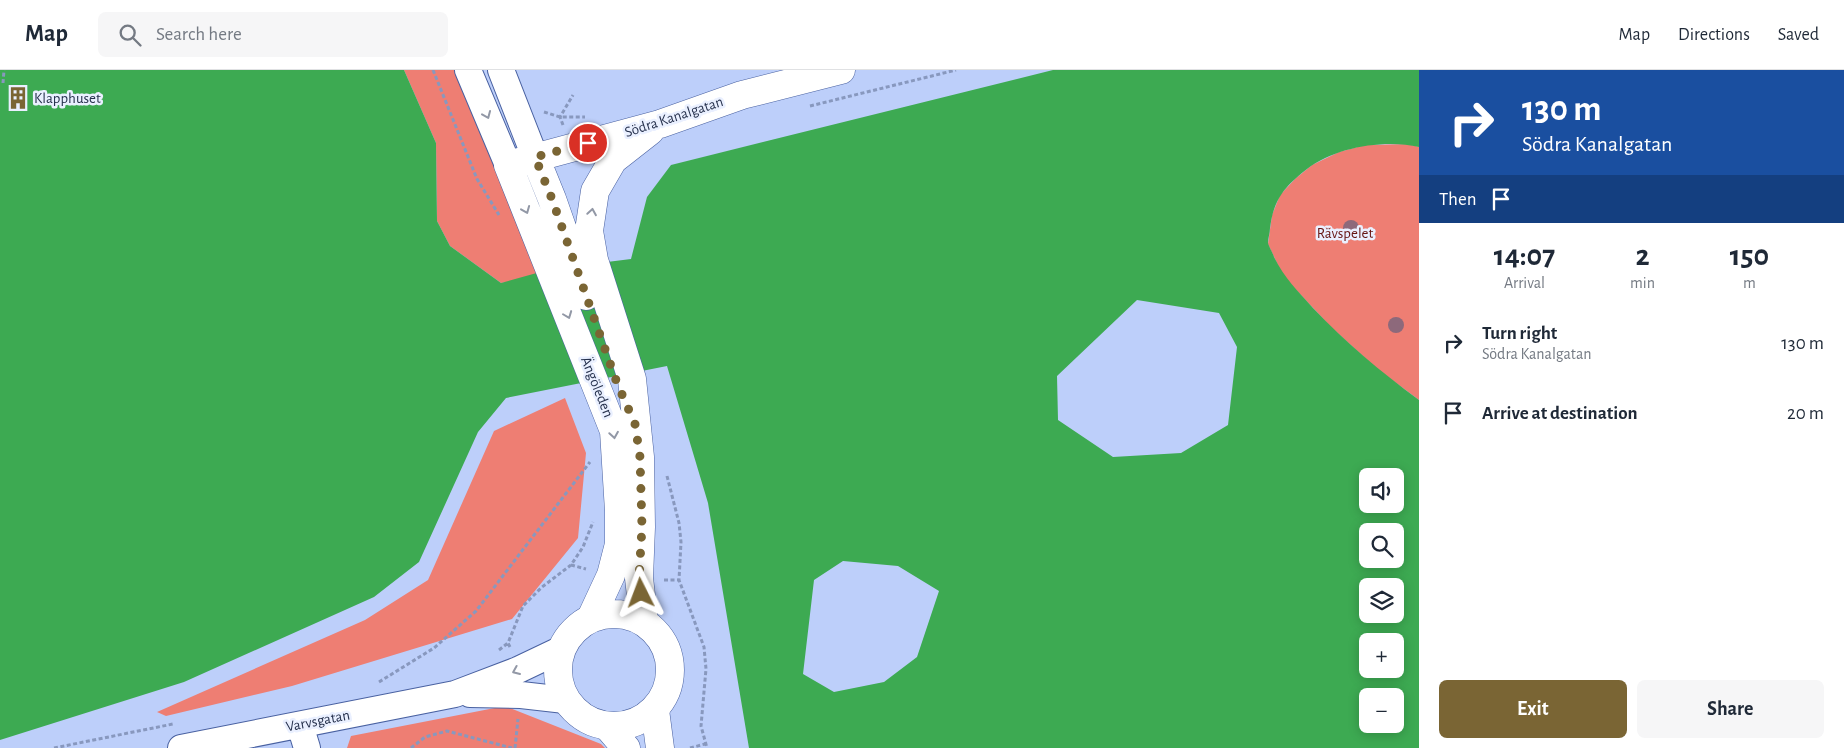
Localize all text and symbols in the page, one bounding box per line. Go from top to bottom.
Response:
search box [98,12,448,57]
icon: search [116,21,144,49]
text: Map [25,22,68,46]
text: Search here [156,25,242,44]
text: Map [1619,26,1650,44]
text: Directions [1678,26,1750,44]
text: Saved [1778,26,1819,44]
building icon: Klapphuset [5,85,31,111]
icon: right [1439,90,1504,155]
place label: Klapphuset [34,91,101,106]
text: 130 m [1522,92,1601,127]
street label: Södra Kanalgatan [623,94,725,140]
one-way arrow [480,110,491,119]
pin [567,122,609,164]
icon: arrive [574,129,602,157]
text: Södra Kanalgatan [1522,133,1672,155]
icon: arrive [1487,185,1515,213]
text: Then [1439,190,1477,209]
one-way arrow [520,205,531,214]
one-way arrow [586,208,596,217]
park label: Rävspelet [1317,226,1374,241]
text: 14:07 [1494,241,1555,271]
text: 2 [1635,241,1650,271]
text: 150 [1730,241,1769,271]
text: Arrival [1504,275,1545,291]
text: min [1630,275,1655,291]
text: m [1743,275,1756,291]
one-way arrow [562,310,572,319]
text: Turn right [1482,324,1557,343]
icon: right [1439,329,1467,357]
text: 130 m [1781,334,1824,353]
text: Södra Kanalgatan [1482,346,1591,362]
street label: Ängöleden [578,354,617,419]
icon: arrive [1439,399,1467,427]
text: Arrive at destination [1482,404,1638,423]
text: 20 m [1787,404,1824,423]
one-way arrow [608,430,618,439]
map controls [1359,468,1404,733]
button: sound [1359,468,1404,513]
button: search [1359,523,1404,568]
position arrow [614,566,666,618]
button: layers [1359,578,1404,623]
button: + [1359,633,1404,678]
one-way arrow [512,664,521,675]
button: Exit [1439,680,1627,738]
button: Share [1637,680,1824,738]
button: − [1359,688,1404,733]
street label: Varvsgatan [285,707,351,735]

